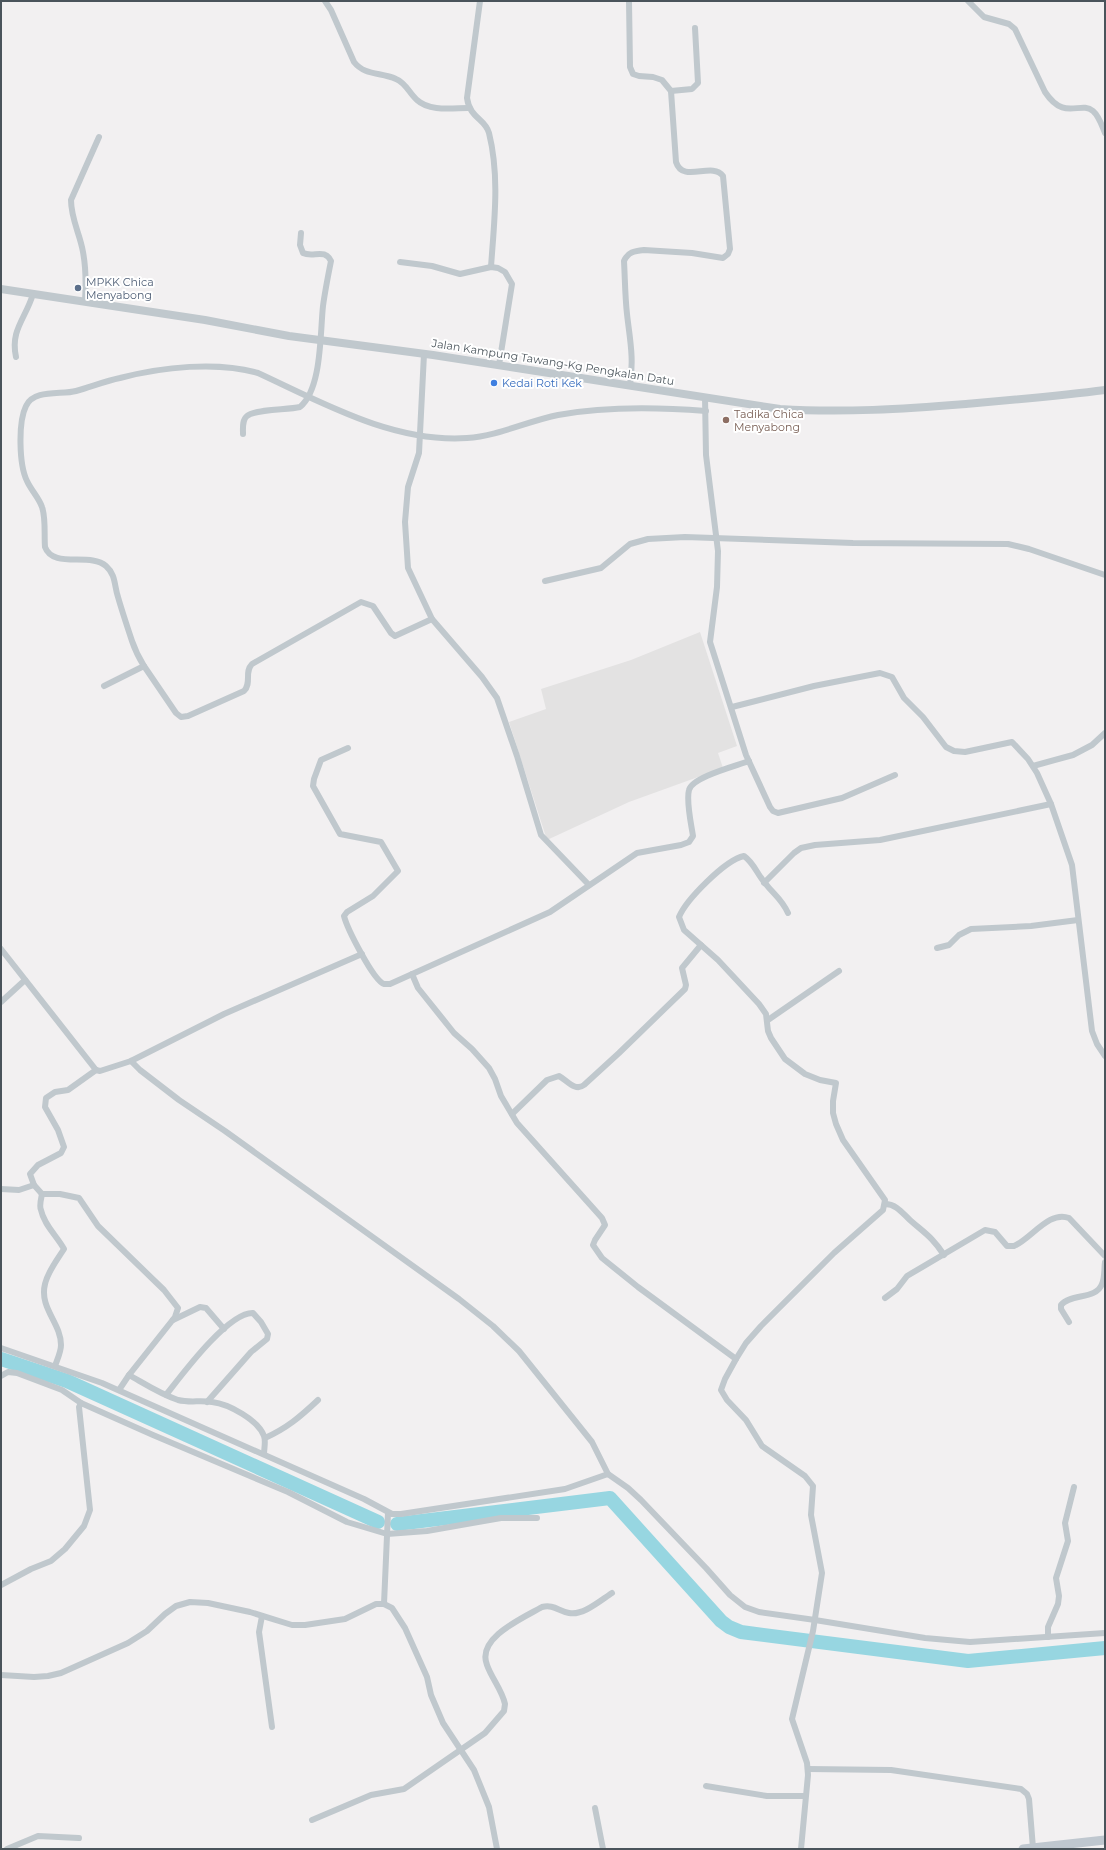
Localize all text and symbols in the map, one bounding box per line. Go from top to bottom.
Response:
place label: MPKK Chica Menyabong [86,275,154,302]
marker: MPKK Chica Menyabong [73,283,83,293]
street label: Jalan Kampung Tawang-Kg Pengkalan Datu [430,336,675,388]
place label: Kedai Roti Kek [502,376,582,390]
marker: Kedai Roti Kek [489,378,499,388]
place label: Tadika Chica Menyabong [734,407,804,434]
marker: Tadika Chica Menyabong [721,415,731,425]

